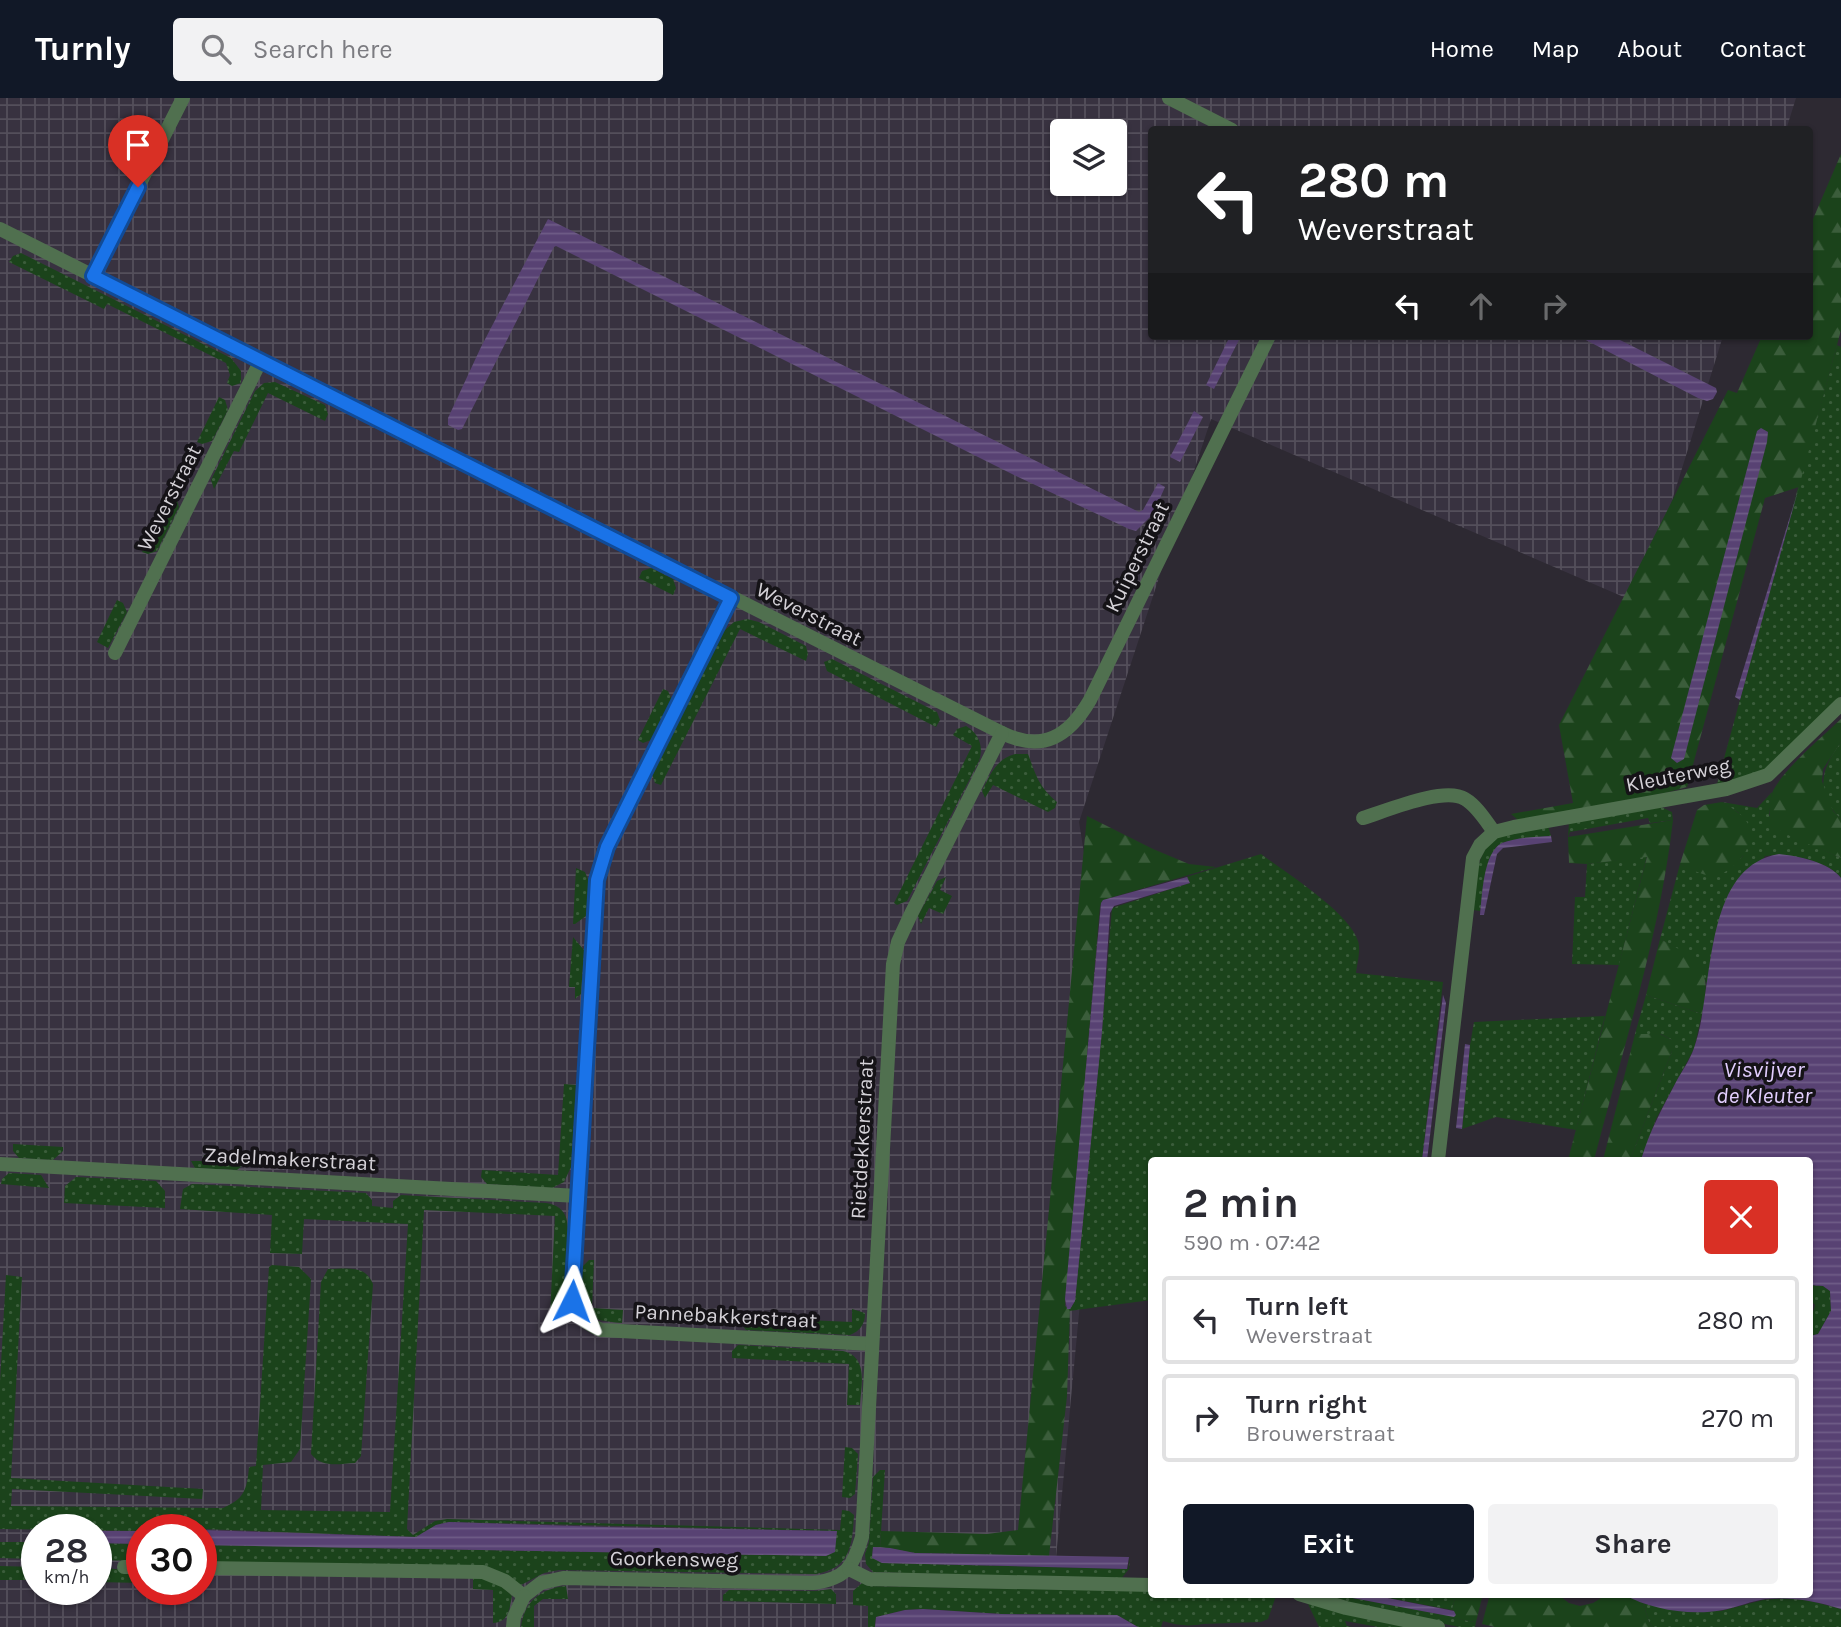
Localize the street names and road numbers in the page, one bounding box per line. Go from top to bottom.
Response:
street label: Weverstraat [132,441,206,555]
street label: Kuiperstraat [1100,498,1174,616]
street label: Weverstraat [752,577,866,651]
street label: Kleuterweg [1624,753,1733,797]
street label: Rietdekkerstraat [846,1058,878,1220]
street label: Zadelmakerstraat [203,1143,377,1175]
street label: Pannebakkerstraat [634,1299,818,1333]
street label: Goorkensweg [610,1546,738,1572]

